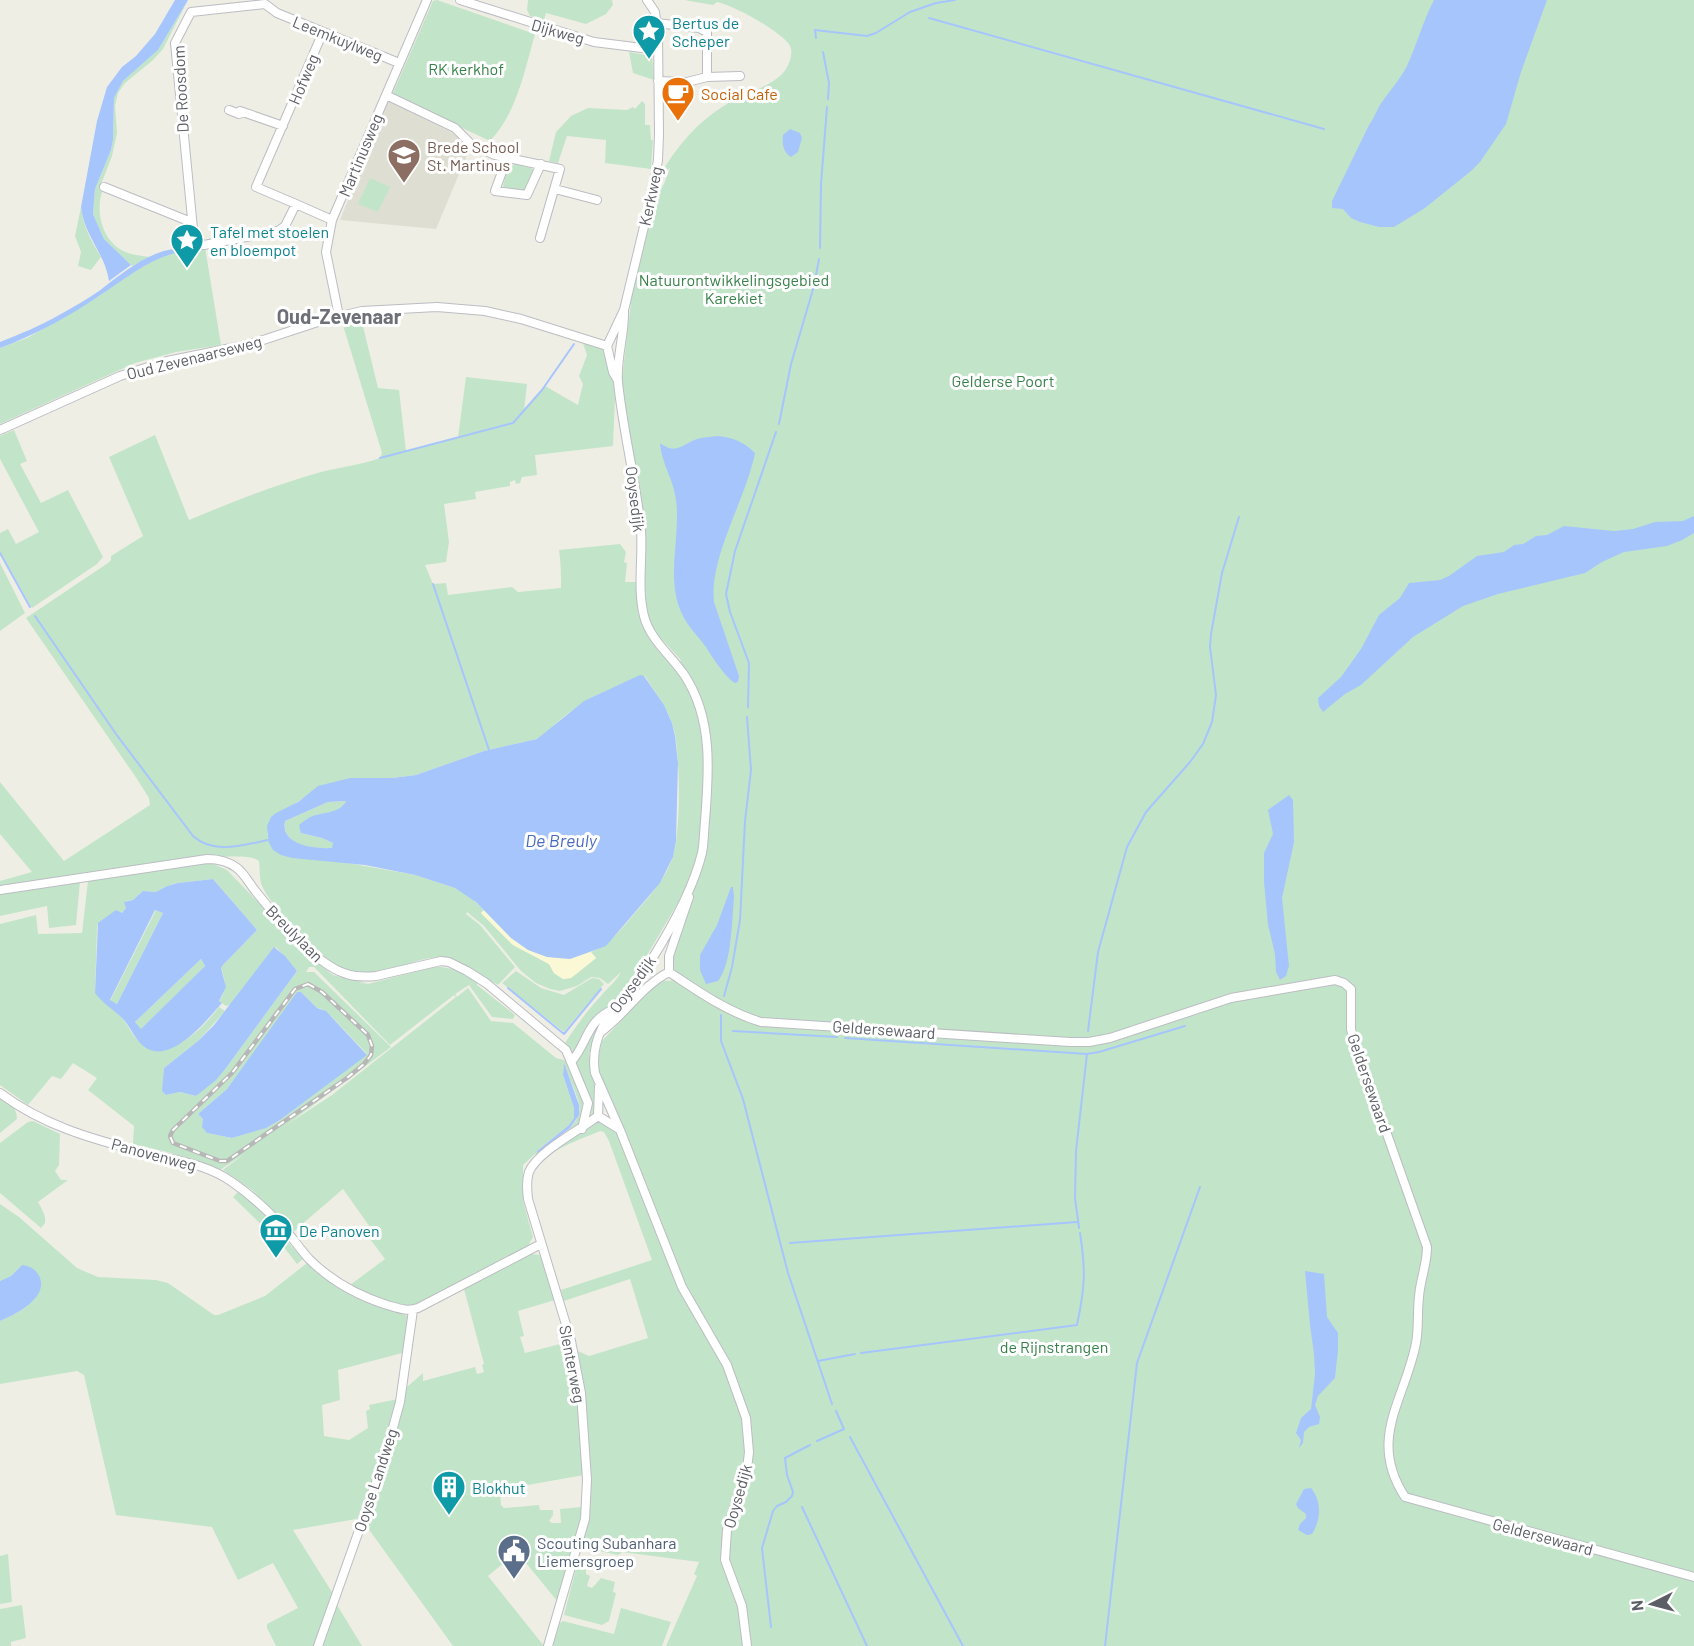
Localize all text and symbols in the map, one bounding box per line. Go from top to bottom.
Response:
street label: Leemkuylweg [290,11,386,65]
place icon: Bertus de Scheper [631,13,667,60]
place label: Bertus de Scheper [672,13,739,50]
street label: Dijkweg [529,14,587,48]
street label: De Roosdom [168,45,192,133]
street label: Hofweg [284,51,322,107]
park label: RK kerkhof [428,59,504,78]
cafe icon: Social Cafe [660,75,696,122]
place label: Social Cafe [701,84,778,103]
street label: Martinusweg [334,111,386,199]
school or university icon: Brede School St. Martinus [386,137,422,184]
place label: Brede School St. Martinus [427,137,519,174]
street label: Kerkweg [634,165,666,227]
place icon: Tafel met stoelen en bloempot [169,222,205,269]
place label: Tafel met stoelen en bloempot [210,222,329,259]
park label: Natuurontwikkelingsgebied Karekiet [639,270,829,307]
district label: Oud-Zevenaar [277,304,402,328]
street label: Oud Zevenaarseweg [124,331,264,383]
park label: Gelderse Poort [952,371,1054,390]
street label: Ooysedijk [623,465,649,533]
water label: De Breuly [525,829,598,851]
street label: Breulylaan [263,901,327,965]
street label: Ooysedijk [605,952,659,1016]
street label: Geldersewaard [832,1016,936,1042]
street label: Geldersewaard [1344,1031,1396,1135]
street label: Panovenweg [109,1134,199,1174]
museum icon: De Panoven [258,1212,294,1259]
place label: De Panoven [299,1221,380,1240]
street label: Slenterweg [556,1323,590,1405]
park label: de Rijnstrangen [1000,1337,1108,1356]
street label: Ooyse Landweg [349,1426,401,1534]
street label: Ooysedijk [719,1462,755,1530]
building icon: Blokhut [431,1469,467,1516]
place label: Blokhut [472,1478,525,1497]
street label: Geldersewaard [1491,1513,1595,1559]
public building icon: Scouting Subanhara Liemersgroep [496,1533,532,1580]
place label: Scouting Subanhara Liemersgroep [537,1533,676,1570]
north arrow [1622,1574,1682,1634]
text: N [1627,1599,1647,1612]

